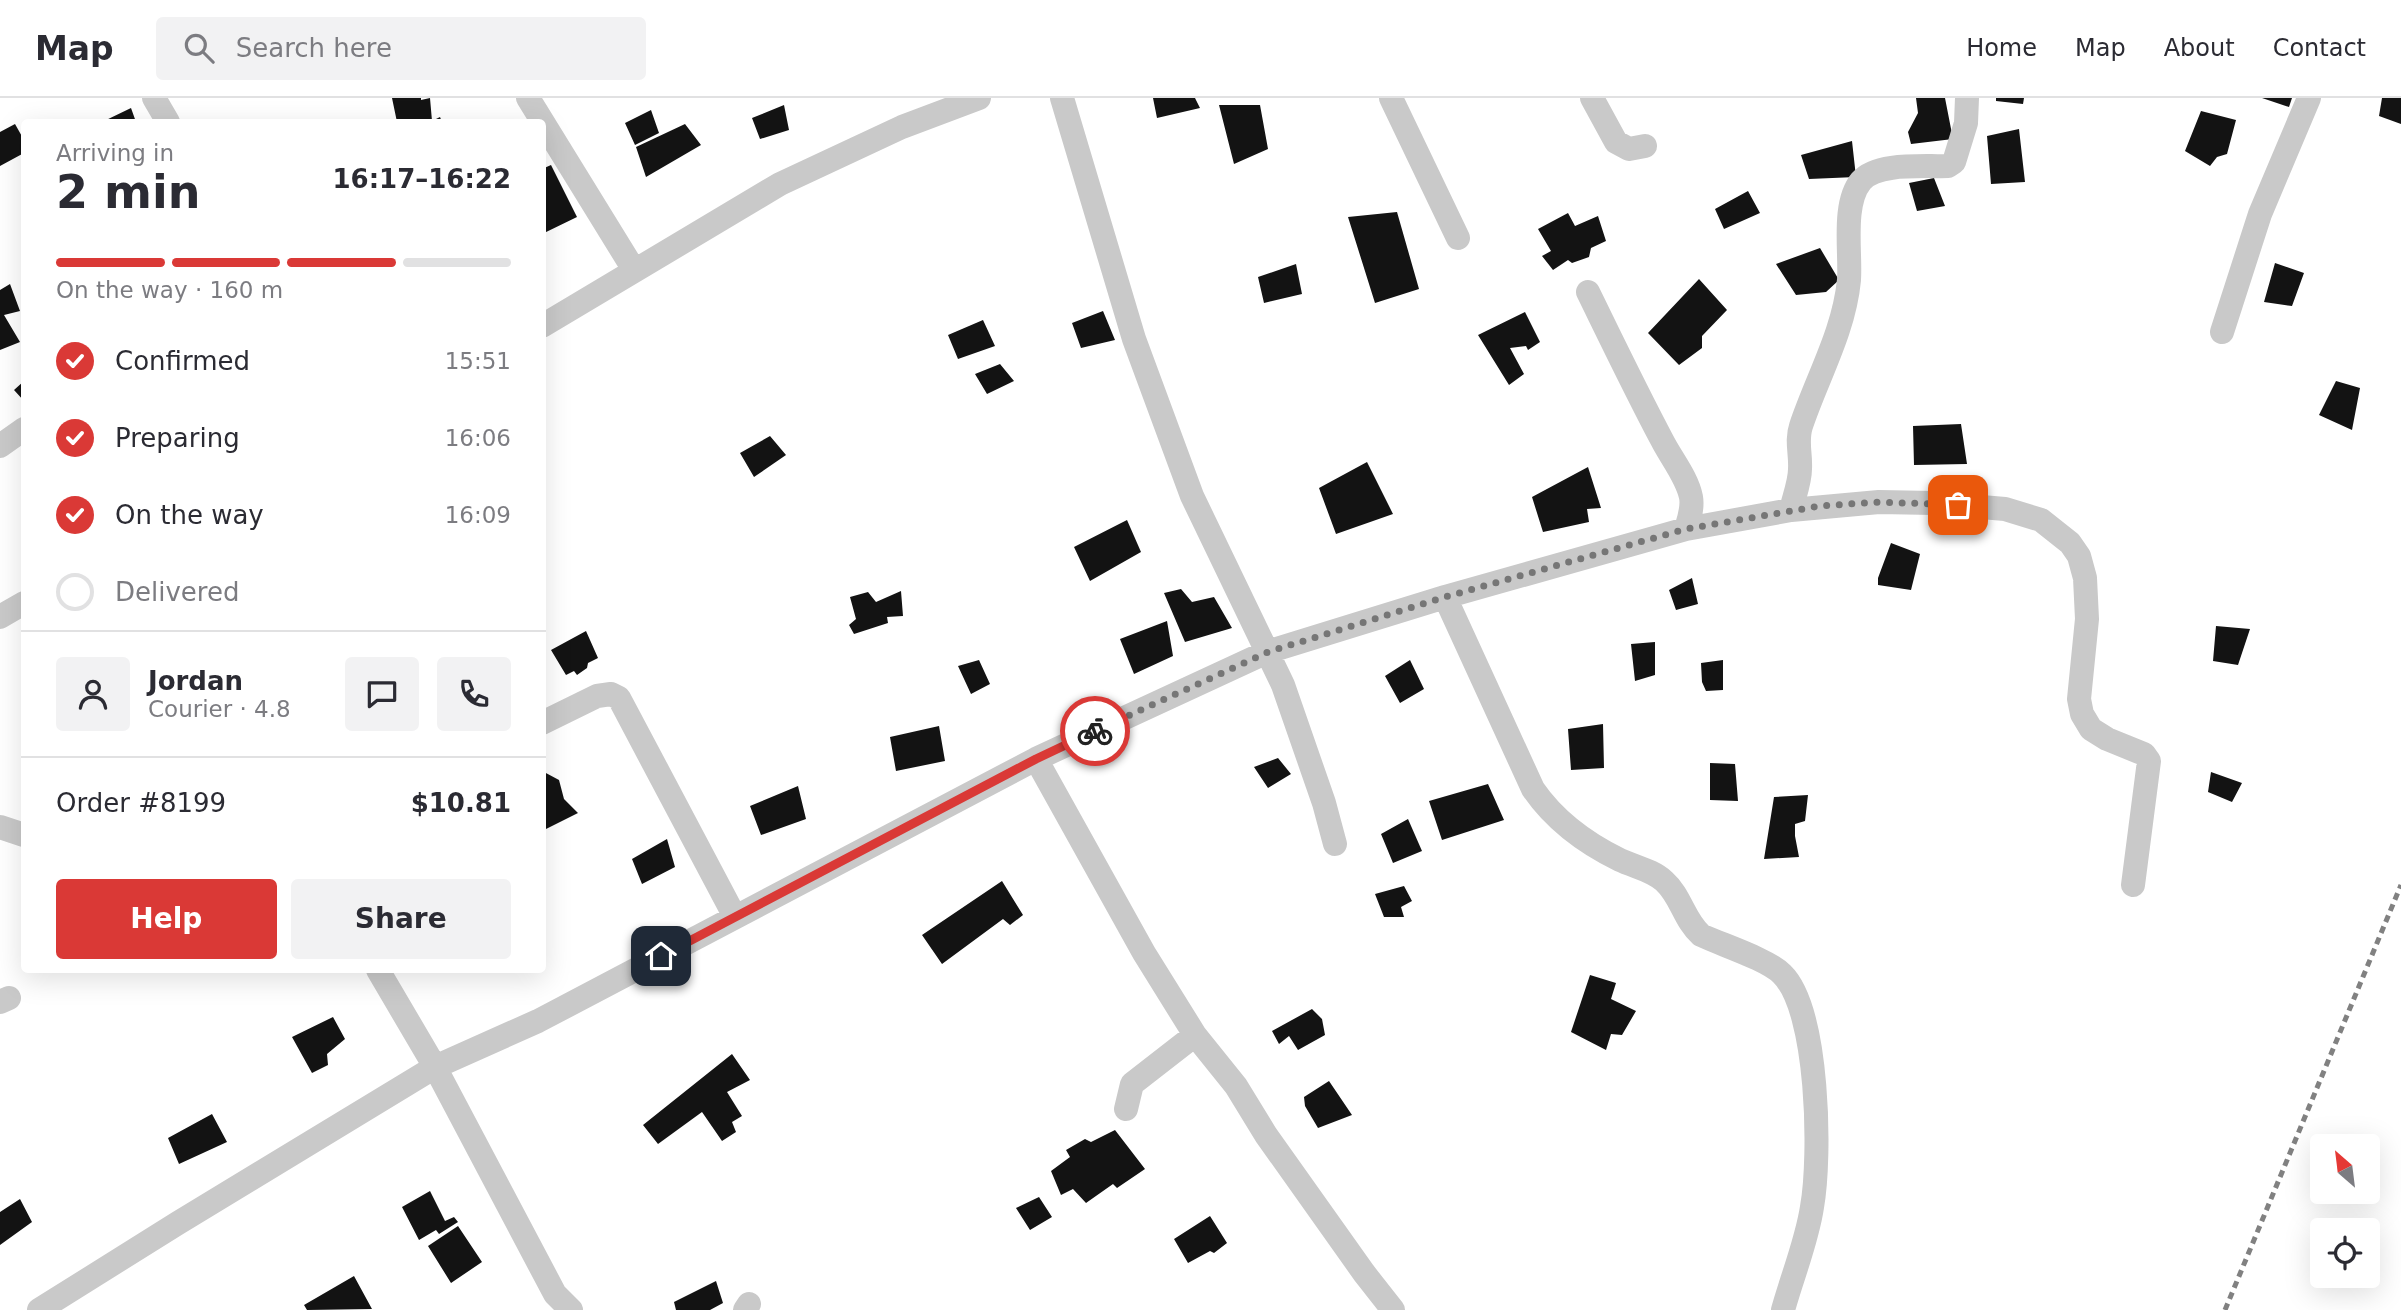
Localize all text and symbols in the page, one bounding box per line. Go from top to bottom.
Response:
search box [156,17,646,80]
text: Map [35,29,114,68]
icon: search [180,29,218,67]
text: Search here [236,33,392,63]
text: Home [1966,34,2037,62]
text: Map [2075,34,2126,62]
text: About [2164,34,2235,62]
text: Contact [2273,34,2366,62]
text: Arriving in [56,140,174,166]
text: 16:17–16:22 [332,164,511,194]
text: 2 min [56,165,200,219]
text: On the way · 160 m [56,277,283,303]
icon: check [56,342,94,380]
text: Confirmed [115,346,250,376]
text: 15:51 [445,348,511,374]
icon: check [56,419,94,457]
text: Preparing [115,423,240,453]
text: 16:06 [445,425,511,451]
pin [1928,475,1988,535]
icon: bag [1939,486,1977,524]
icon: check [56,496,94,534]
text: On the way [115,500,264,530]
text: 16:09 [445,502,511,528]
text: Delivered [115,577,239,607]
button: person [56,657,130,731]
button: chat [345,657,419,731]
button: phone [437,657,511,731]
text: Jordan [148,666,243,696]
text: Courier · 4.8 [148,696,291,722]
courier [1060,696,1130,766]
icon: bike [1076,712,1114,750]
text: Order #8199 [56,788,226,818]
text: $10.81 [411,788,511,818]
button: Help [56,879,277,959]
button: Share [291,879,511,959]
pin [631,926,691,986]
icon: home [642,937,680,975]
north arrow [2310,1134,2380,1204]
map controls [2310,1134,2380,1288]
button: locate [2310,1218,2380,1288]

